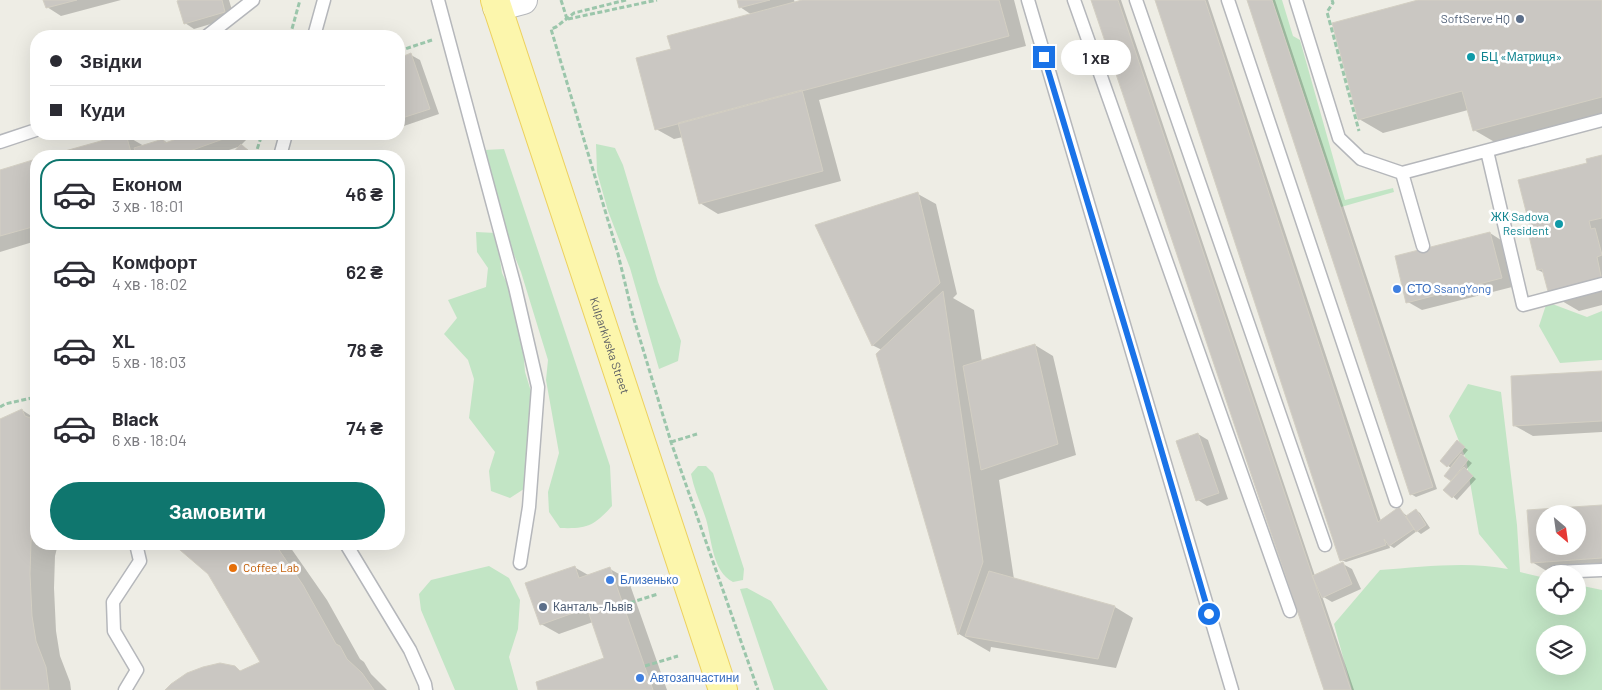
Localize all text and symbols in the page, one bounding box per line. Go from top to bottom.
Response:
place label: SoftServe HQ [1441,11,1510,25]
marker: SoftServe HQ [1514,13,1526,25]
callout: 1 хв [1062,40,1132,74]
route end [1033,46,1055,68]
text: 1 хв [1082,48,1110,67]
text: Звідки [80,49,142,72]
place label: БЦ «Матриця» [1481,49,1562,64]
marker: БЦ «Матриця» [1465,51,1477,63]
text: Куди [80,98,125,121]
icon: car [52,172,97,217]
text: Економ [112,172,182,195]
text: 46 ₴ [345,182,383,205]
text: 3 хв · 18:01 [112,196,183,215]
place label: ЖК Sadova Resident [1491,209,1549,237]
marker: ЖК Sadova Resident [1553,218,1565,230]
icon: car [52,250,97,295]
text: Комфорт [112,250,197,273]
text: 62 ₴ [346,260,383,283]
text: 4 хв · 18:02 [112,274,187,293]
place label: СТО SsangYong [1407,281,1491,295]
marker: СТО SsangYong [1391,283,1403,295]
street label: Kulparkivska Street [588,295,633,396]
icon: car [52,328,97,373]
text: XL [112,329,135,352]
text: 78 ₴ [347,338,383,361]
text: 5 хв · 18:03 [112,352,186,371]
icon: car [52,406,97,451]
text: Black [112,407,159,430]
text: 74 ₴ [346,416,383,439]
text: 6 хв · 18:04 [112,430,187,449]
button: Замовити [50,482,385,540]
north arrow [1536,505,1586,555]
map controls [1536,505,1586,675]
place label: Coffee Lab [243,560,299,574]
marker: Coffee Lab [227,562,239,574]
button: locate [1536,565,1586,615]
place label: Близенько [620,572,679,586]
marker: Близенько [604,574,616,586]
place label: Канталь-Львів [553,599,633,613]
marker: Канталь-Львів [537,601,549,613]
route start [1198,603,1220,625]
button: layers [1536,625,1586,675]
place label: Автозапчастини [650,670,739,684]
marker: Автозапчастини [634,672,646,684]

